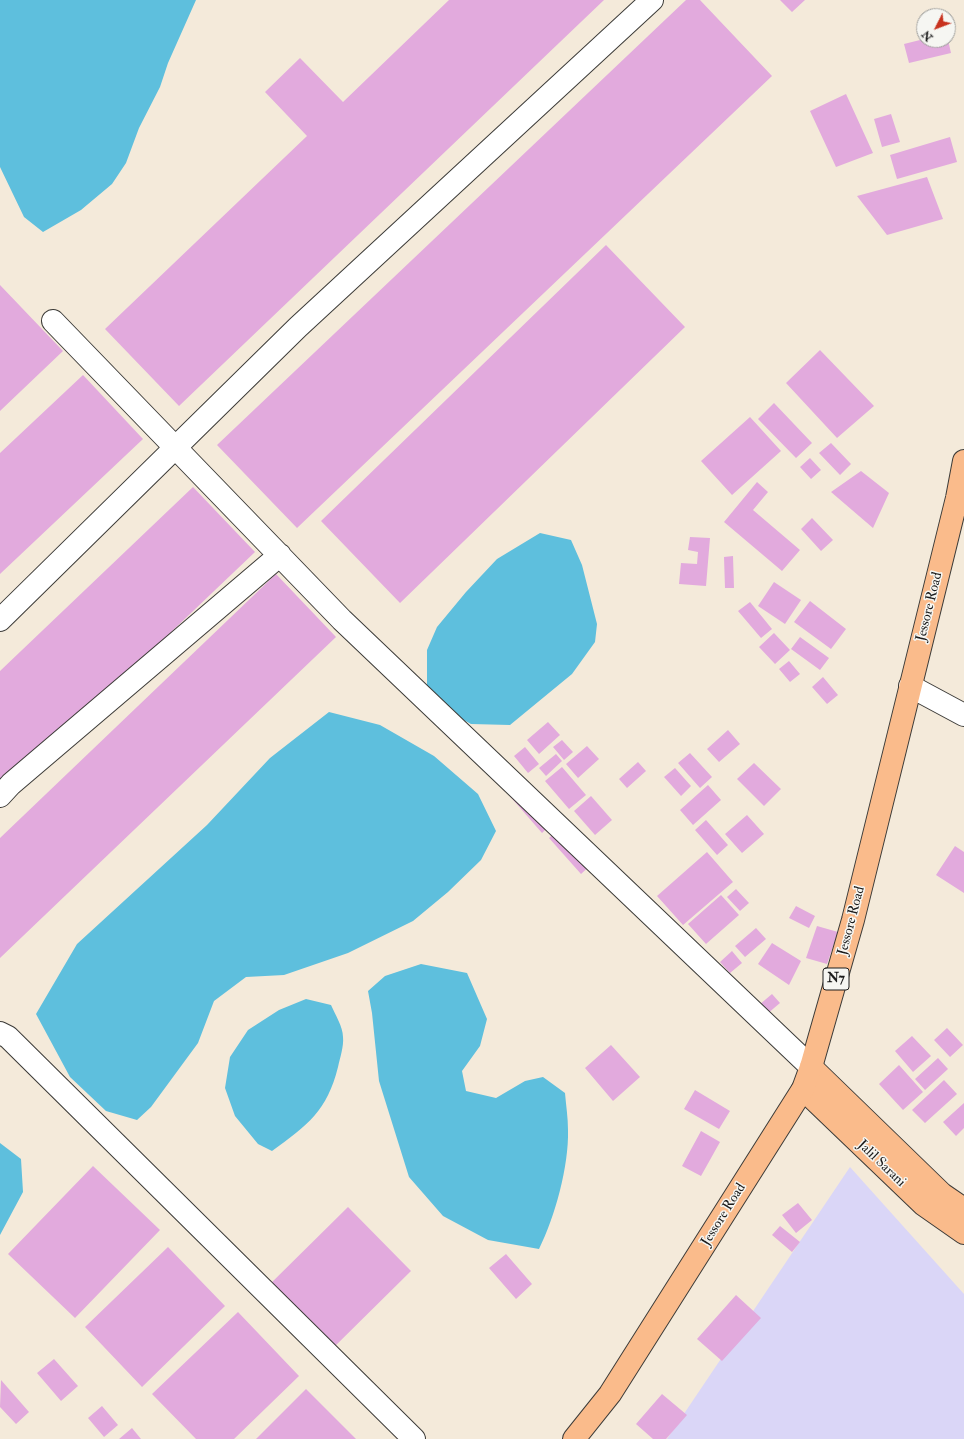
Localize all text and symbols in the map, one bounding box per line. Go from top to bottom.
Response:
north arrow [916,8,956,48]
text: N [919,28,936,44]
street label: Jessore Road [913,571,947,643]
street label: Jessore Road [835,885,869,957]
road number: N7 [823,968,849,990]
street label: Jalil Sarani [853,1137,909,1191]
street label: Jessore Road [698,1181,750,1249]

